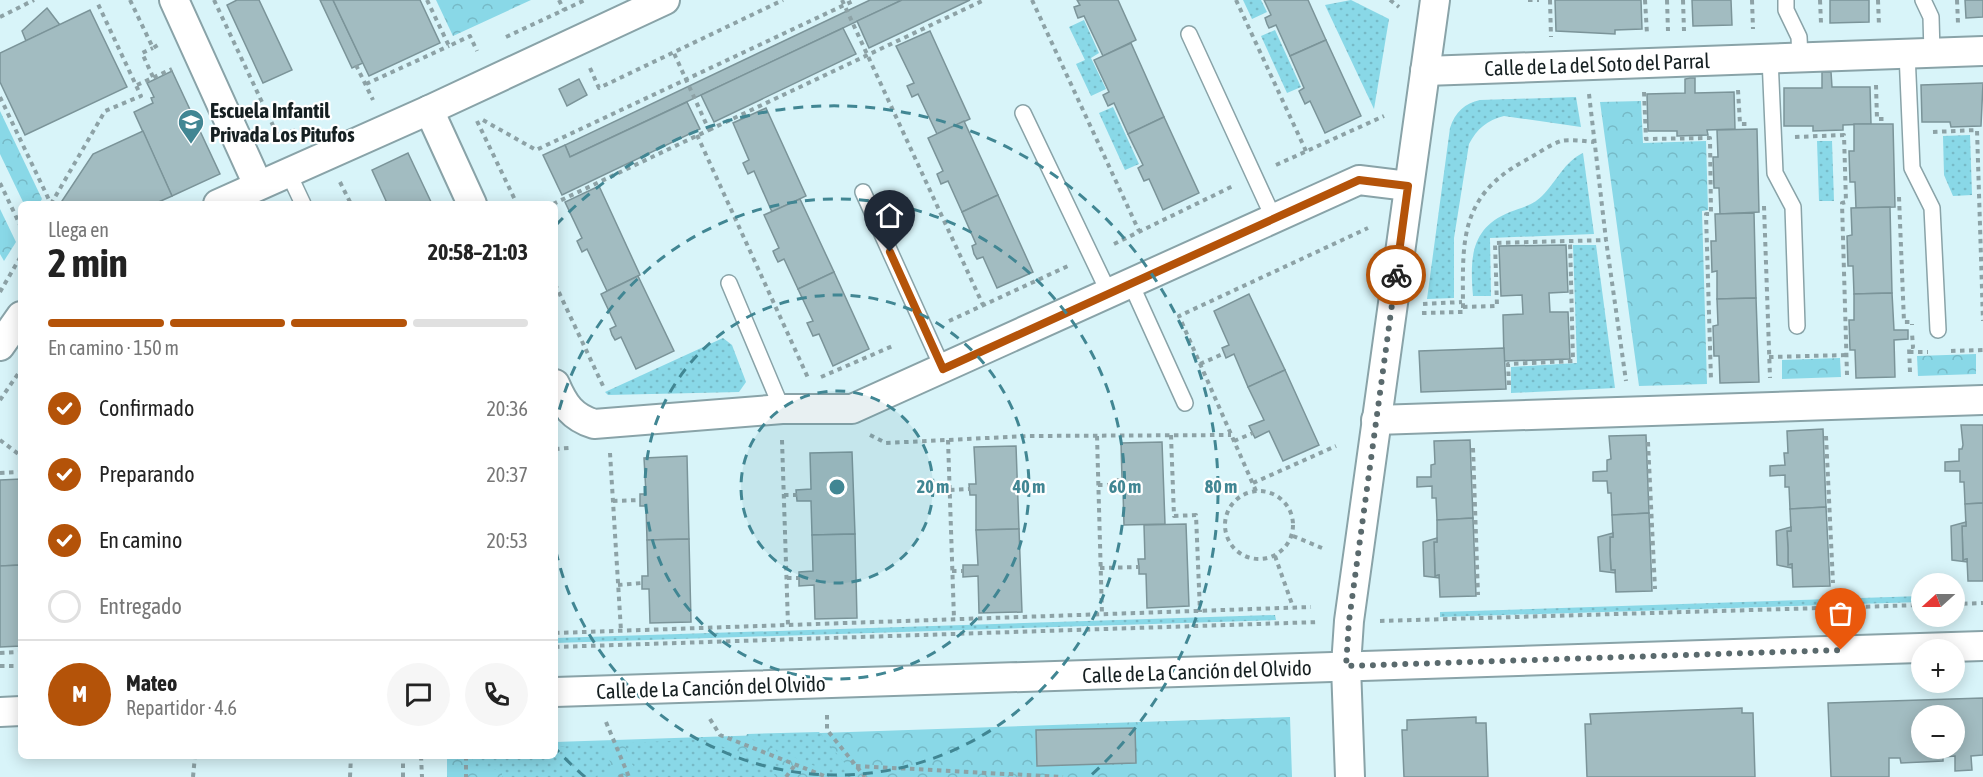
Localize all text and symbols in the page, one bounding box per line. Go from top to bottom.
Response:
street label: Calle de La del Soto del Parral [1484,48,1711,80]
place label: Escuela Infantil Privada Los Pitufos [210,98,355,146]
school or university icon: Escuela Infantil Privada Los Pitufos [176,107,206,145]
pin [864,190,915,252]
icon: home [873,199,906,232]
text: Llega en [48,218,109,241]
text: 20:58–21:03 [428,239,528,265]
text: 2 min [48,241,128,285]
courier [1366,245,1426,305]
icon: bike [1380,259,1413,292]
text: En camino · 150 m [48,336,179,359]
icon: check [48,392,81,425]
text: Confirmado [99,395,194,421]
text: 20:36 [486,397,528,420]
icon: check [48,458,81,491]
text: Preparando [99,461,195,487]
text: 20:37 [486,463,528,486]
text: 20 m [917,476,949,497]
text: 40 m [1012,476,1045,497]
text: 60 m [1109,476,1141,497]
text: 80 m [1205,476,1237,497]
centre of rings [827,477,847,497]
icon: check [48,524,81,557]
text: En camino [99,527,182,553]
text: 20:53 [486,529,528,552]
north arrow [1911,573,1965,627]
map controls [1911,573,1965,759]
pin [1815,588,1866,650]
text: Entregado [99,593,182,619]
icon: bag [1824,597,1857,630]
button: + [1911,639,1965,693]
street label: Calle de La Canción del Olvido [1082,655,1312,687]
button: chat [387,663,450,726]
button: phone [465,663,528,726]
text: Mateo [126,670,177,696]
street label: Calle de La Canción del Olvido [596,671,826,703]
text: M [72,681,87,707]
text: Repartidor · 4.6 [126,696,237,719]
button: − [1911,705,1965,759]

